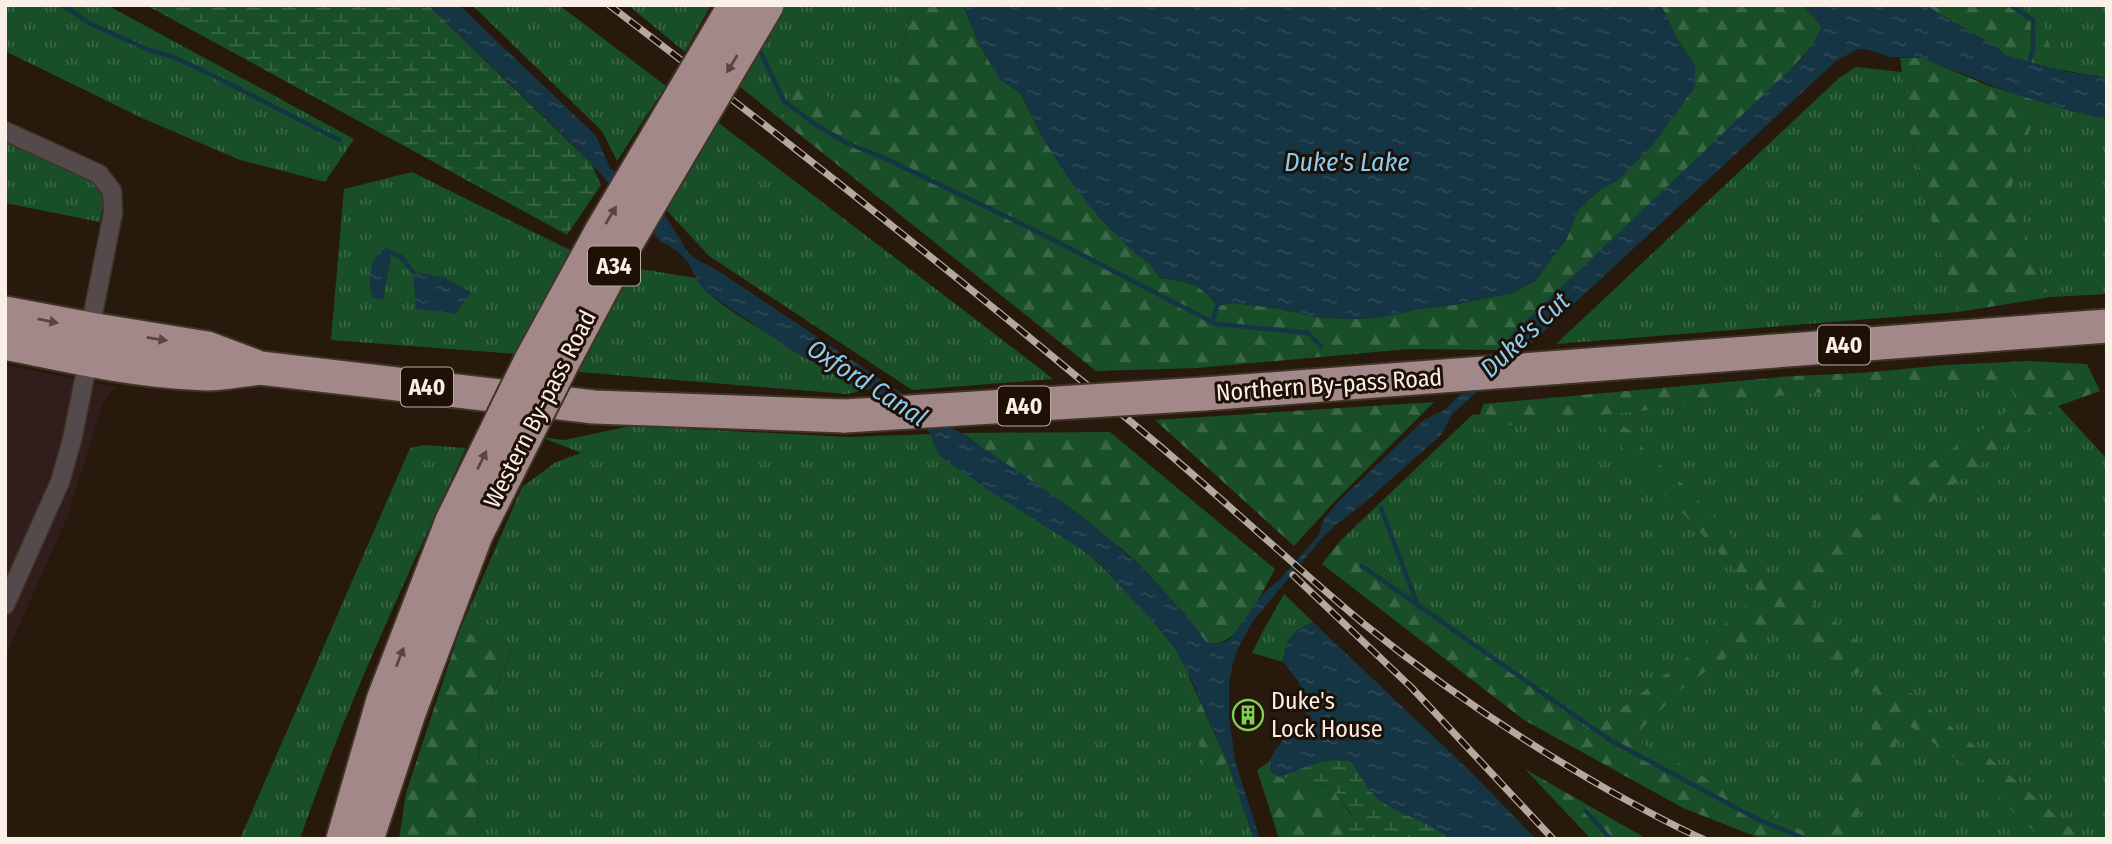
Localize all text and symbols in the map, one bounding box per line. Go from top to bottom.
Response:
one-way arrow [726,54,739,73]
water label: Duke's Lake [1284,147,1410,178]
one-way arrow [605,206,617,225]
road number: A34 [588,246,640,286]
water label: Duke's Cut [1474,286,1576,384]
street label: Western By-pass Road [478,305,602,513]
one-way arrow [37,315,59,326]
road number: A40 [1818,326,1870,364]
water label: Oxford Canal [801,333,933,433]
one-way arrow [146,334,168,345]
street label: Northern By-pass Road [1215,363,1443,407]
road number: A40 [401,368,453,406]
road number: A40 [998,386,1050,426]
one-way arrow [477,450,488,470]
one-way arrow [394,646,405,667]
place label: Duke's Lock House [1271,687,1383,743]
building icon: Duke's Lock House [1231,698,1265,732]

